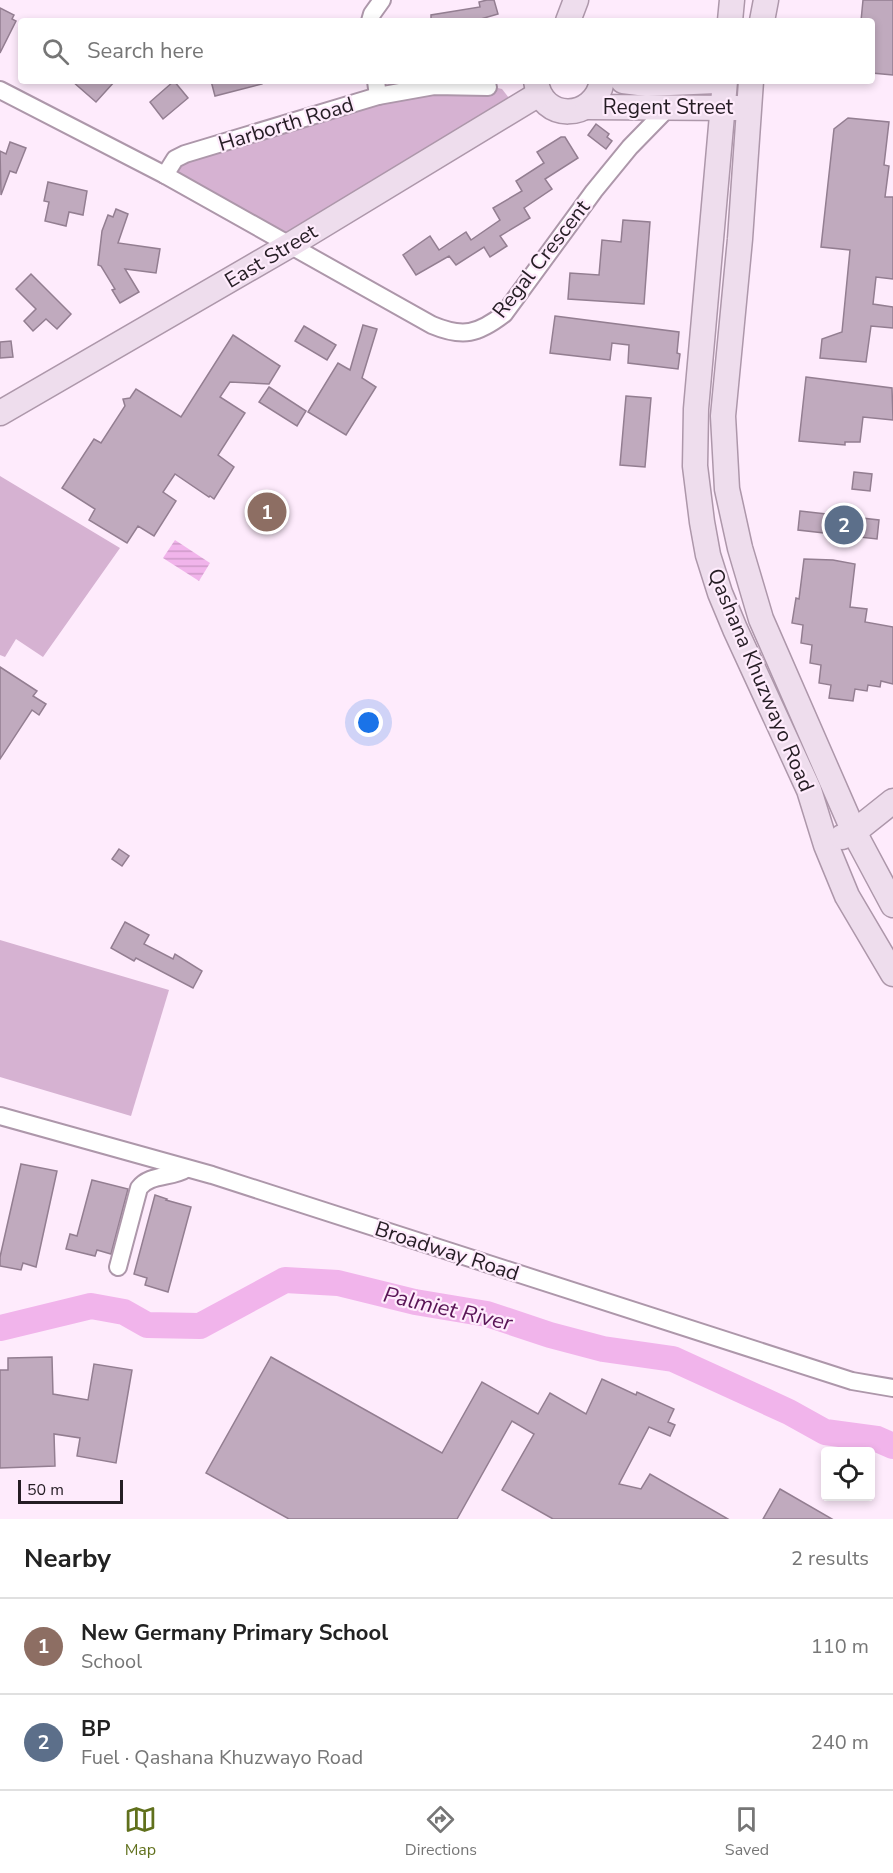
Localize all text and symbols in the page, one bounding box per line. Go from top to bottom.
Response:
search box [18,18,875,84]
icon: search [39,35,72,68]
text: Search here [87,36,204,66]
street label: Harborth Road [215,90,357,158]
street label: Regent Street [603,93,734,121]
street label: Regal Crescent [486,194,596,324]
street label: East Street [220,217,323,295]
pin: 1 [248,490,286,534]
pin: 2 [824,502,864,548]
street label: Qashana Khuzwayo Road [701,564,821,796]
your location [354,708,383,737]
street label: Broadway Road [371,1214,523,1288]
water label: Palmiet River [381,1280,516,1339]
map controls [821,1447,875,1501]
button: locate [821,1447,875,1501]
scale bar [18,1477,123,1504]
text: 50 m [27,1479,64,1501]
text: Nearby [24,1541,111,1576]
text: 2 results [791,1545,869,1572]
text: New Germany Primary School [81,1618,388,1648]
text: 1 [38,1633,50,1660]
text: 110 m [811,1633,869,1660]
text: School [81,1648,142,1675]
text: BP [81,1714,110,1744]
text: 2 [38,1729,50,1756]
text: 240 m [811,1729,869,1756]
text: Fuel · Qashana Khuzwayo Road [81,1744,363,1771]
tab: Map [124,1803,157,1861]
tab: Directions [405,1803,477,1861]
tab: Saved [725,1803,769,1861]

